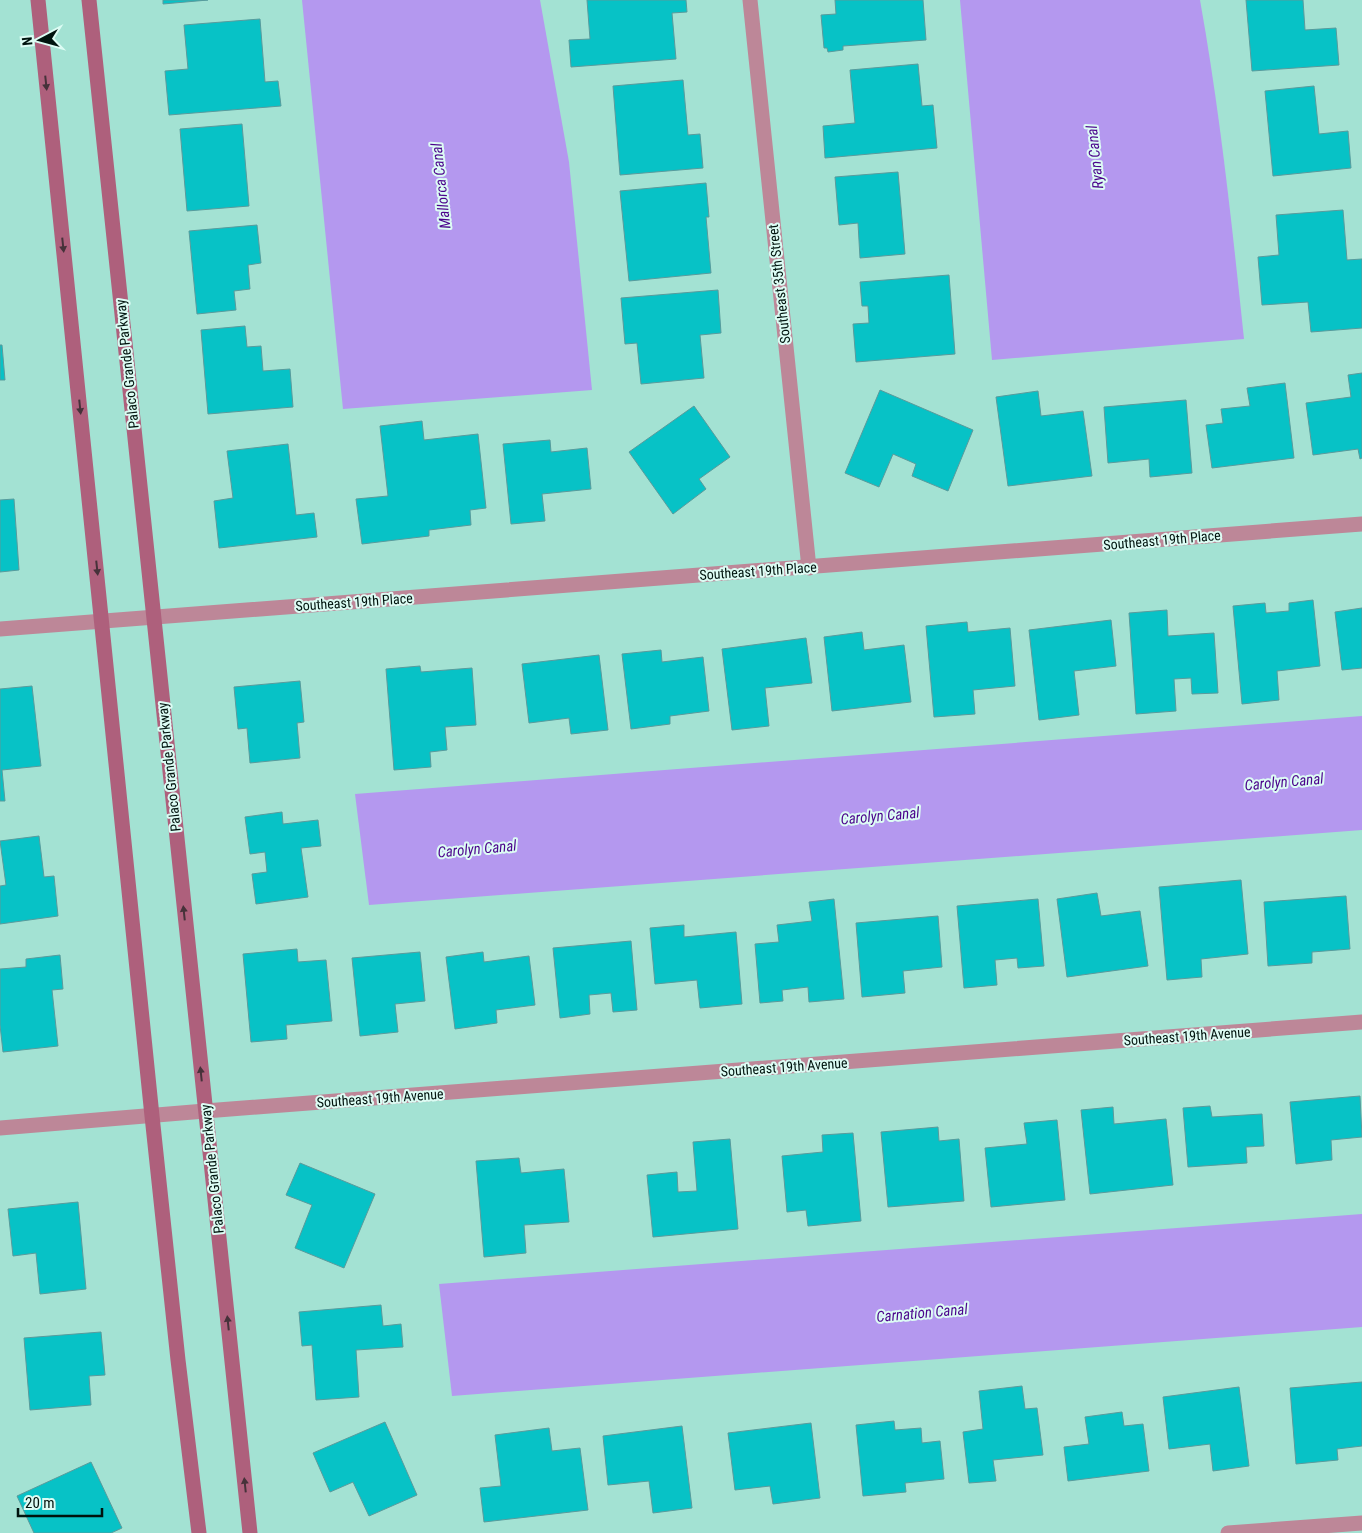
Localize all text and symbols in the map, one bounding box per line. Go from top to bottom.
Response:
north arrow [15,15,65,65]
text: N [19,36,35,46]
one-way arrow [42,76,50,92]
water label: Ryan Canal [1083,124,1107,190]
water label: Mallorca Canal [427,142,454,230]
street label: Southeast 35th Street [765,224,793,344]
one-way arrow [59,237,67,253]
street label: Palaco Grande Parkway [112,298,142,429]
one-way arrow [76,399,84,415]
street label: Southeast 19th Place [1103,527,1222,553]
street label: Southeast 19th Place [699,559,818,583]
one-way arrow [93,561,101,577]
street label: Southeast 19th Place [295,590,414,614]
street label: Palaco Grande Parkway [154,701,184,832]
water label: Carolyn Canal [1244,770,1325,794]
water label: Carolyn Canal [840,804,921,828]
water label: Carolyn Canal [437,837,518,861]
one-way arrow [180,904,188,920]
street label: Southeast 19th Avenue [1123,1024,1251,1048]
street label: Southeast 19th Avenue [720,1055,848,1079]
one-way arrow [197,1066,205,1082]
street label: Southeast 19th Avenue [316,1086,444,1110]
street label: Palaco Grande Parkway [197,1103,227,1234]
water label: Carnation Canal [876,1300,969,1326]
one-way arrow [224,1315,232,1331]
one-way arrow [241,1476,249,1492]
scale bar [18,1486,101,1518]
text: 20 m [25,1494,55,1512]

